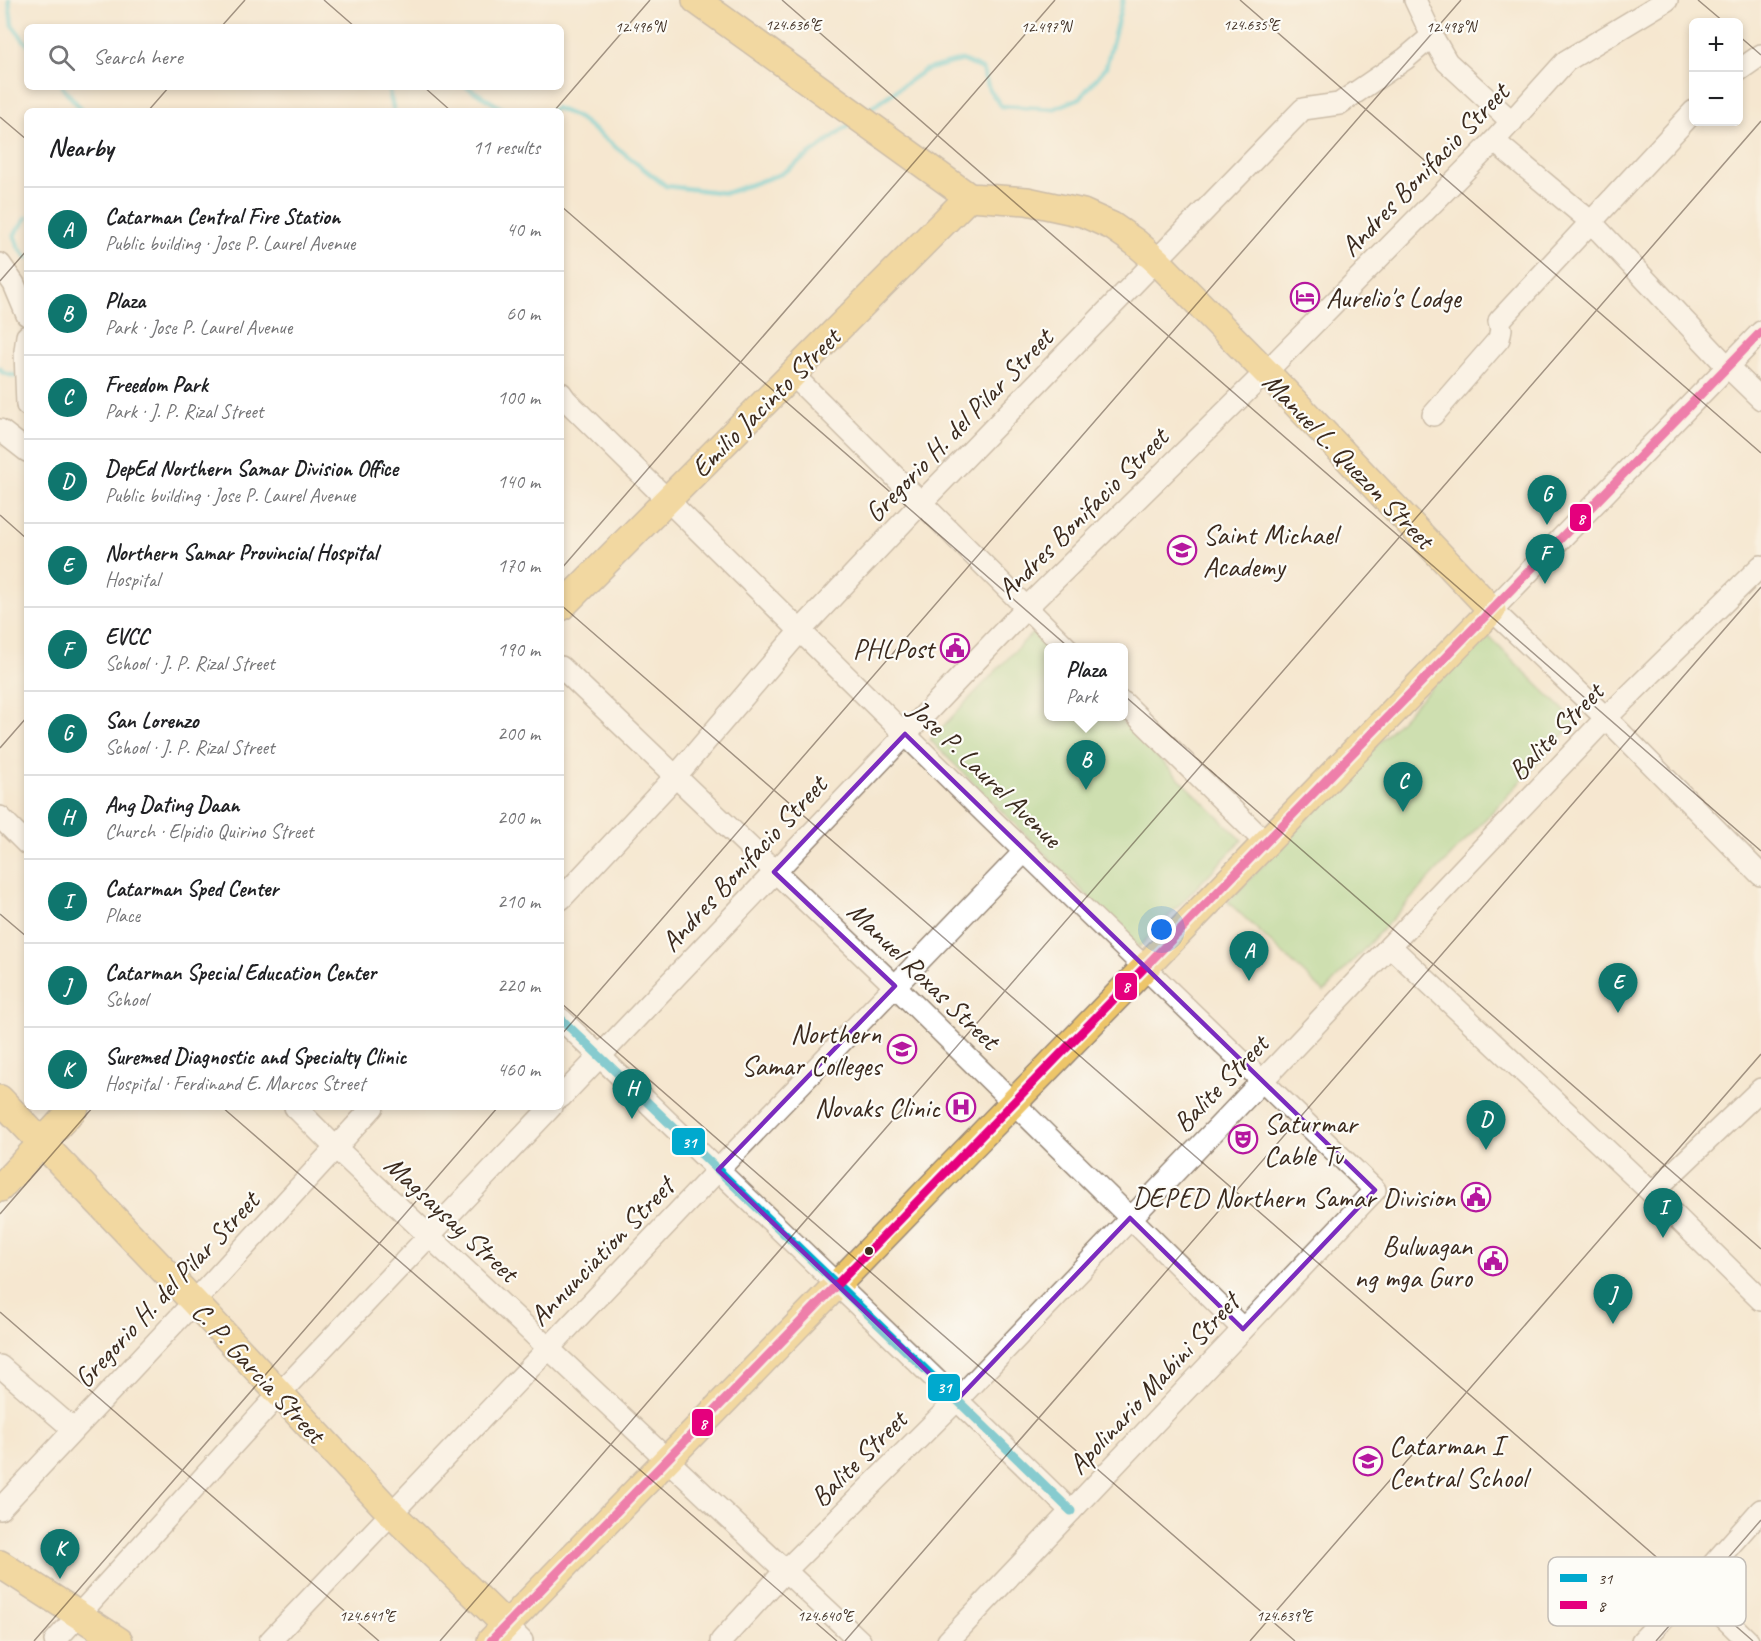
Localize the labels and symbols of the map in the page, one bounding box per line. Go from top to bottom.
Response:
text: 124.636°E [765,16,823,35]
text: 124.635°E [1223,16,1281,35]
text: 12.496°N [615,18,668,37]
text: 12.497°N [1021,18,1074,37]
text: 12.498°N [1426,18,1479,37]
street label: Andres Bonifacio Street [1333,73,1518,263]
place label: Aurelio's Lodge [1326,280,1463,315]
hotel icon: Aurelio's Lodge [1289,281,1321,313]
street label: Emilio Jacinto Street [683,318,849,485]
street label: Gregorio H. del Pilar Street [857,319,1062,530]
street label: Manuel L. Quezon Street [1255,365,1444,558]
street label: Andres Bonifacio Street [989,419,1177,606]
pin: G [1528,476,1566,525]
line badge: 8 [1569,503,1592,532]
text: 8 [1577,509,1586,529]
place label: Saint Michael Academy [1203,517,1343,584]
school or university icon: Saint Michael Academy [1166,534,1198,566]
pin: F [1526,534,1564,584]
place label: PHLPost [853,631,937,666]
public building icon: PHLPost [939,632,971,664]
street label: Balite Street [1500,673,1612,788]
street label: Jose P. Laurel Avenue [901,690,1071,856]
pin: B [1066,740,1106,790]
pin: C [1384,762,1422,812]
street label: Andres Bonifacio Street [653,766,836,959]
street label: Manuel Roxas Street [840,894,1009,1059]
your location [1147,915,1176,944]
pin: A [1230,932,1268,981]
pin: E [1598,964,1638,1013]
line badge: 8 [1114,972,1138,1001]
text: 8 [1122,977,1131,997]
place label: Northern Samar Colleges [741,1016,883,1083]
street label: Balite Street [1165,1025,1277,1140]
school or university icon: Northern Samar Colleges [886,1033,918,1065]
pin: H [612,1070,652,1119]
place label: Novaks Clinic [815,1090,942,1125]
hospital icon: Novaks Clinic [945,1091,977,1123]
pin: D [1466,1100,1506,1150]
place label: Saturmar Cable Tv [1264,1106,1359,1173]
theatre icon: Saturmar Cable Tv [1227,1123,1259,1155]
line badge: 31 [671,1127,706,1156]
text: 31 [682,1133,698,1153]
street label: Magsaysay Street [377,1147,528,1291]
street label: Annunciation Street [522,1167,684,1333]
place label: DEPED Northern Samar Division [1132,1180,1456,1215]
public building icon: DEPED Northern Samar Division [1460,1181,1492,1213]
street label: Gregorio H. del Pilar Street [66,1182,268,1395]
pin: I [1644,1188,1682,1238]
place label: Bulwagan ng mga Guro [1354,1228,1474,1295]
unlabelled marker [863,1245,875,1257]
public building icon: Bulwagan ng mga Guro [1477,1245,1509,1277]
pin: J [1594,1274,1632,1324]
street label: Apolinario Mabini Street [1060,1283,1249,1481]
street label: C. P. Garcia Street [184,1294,335,1452]
line badge: 31 [927,1373,961,1402]
text: 31 [937,1378,953,1398]
street label: Balite Street [803,1401,916,1514]
line badge: 8 [691,1408,714,1437]
text: 8 [699,1414,708,1434]
place label: Catarman I Central School [1389,1428,1532,1495]
school or university icon: Catarman I Central School [1352,1445,1384,1477]
pin: K [40,1530,80,1579]
legend [1548,1557,1746,1626]
text: 31 [1598,1569,1613,1589]
text: 8 [1598,1596,1607,1616]
text: 124.641°E [339,1607,397,1626]
text: 124.640°E [797,1607,855,1626]
text: 124.639°E [1256,1607,1314,1626]

